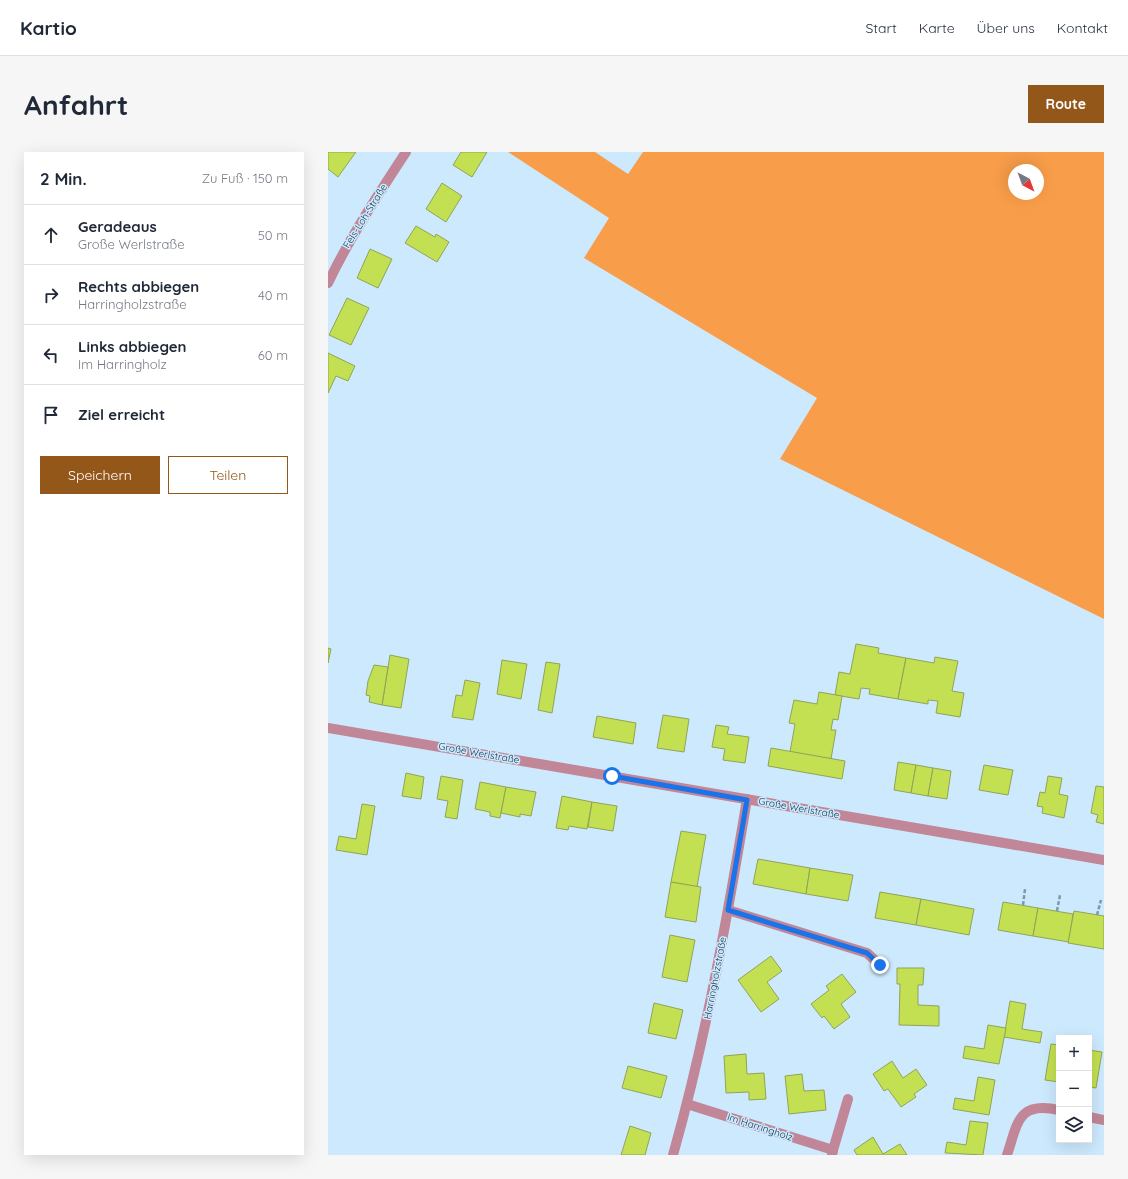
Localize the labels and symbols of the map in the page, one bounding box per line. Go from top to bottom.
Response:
north arrow [1008,164,1044,200]
street label: Fels-Loh-Straße [340,181,390,251]
street label: Große Werlstraße [438,739,521,767]
route start [603,767,621,785]
street label: Große Werlstraße [758,794,841,822]
street label: Harringholzstraße [701,935,729,1020]
route end [871,956,889,974]
street label: Im Harringholz [726,1110,795,1144]

